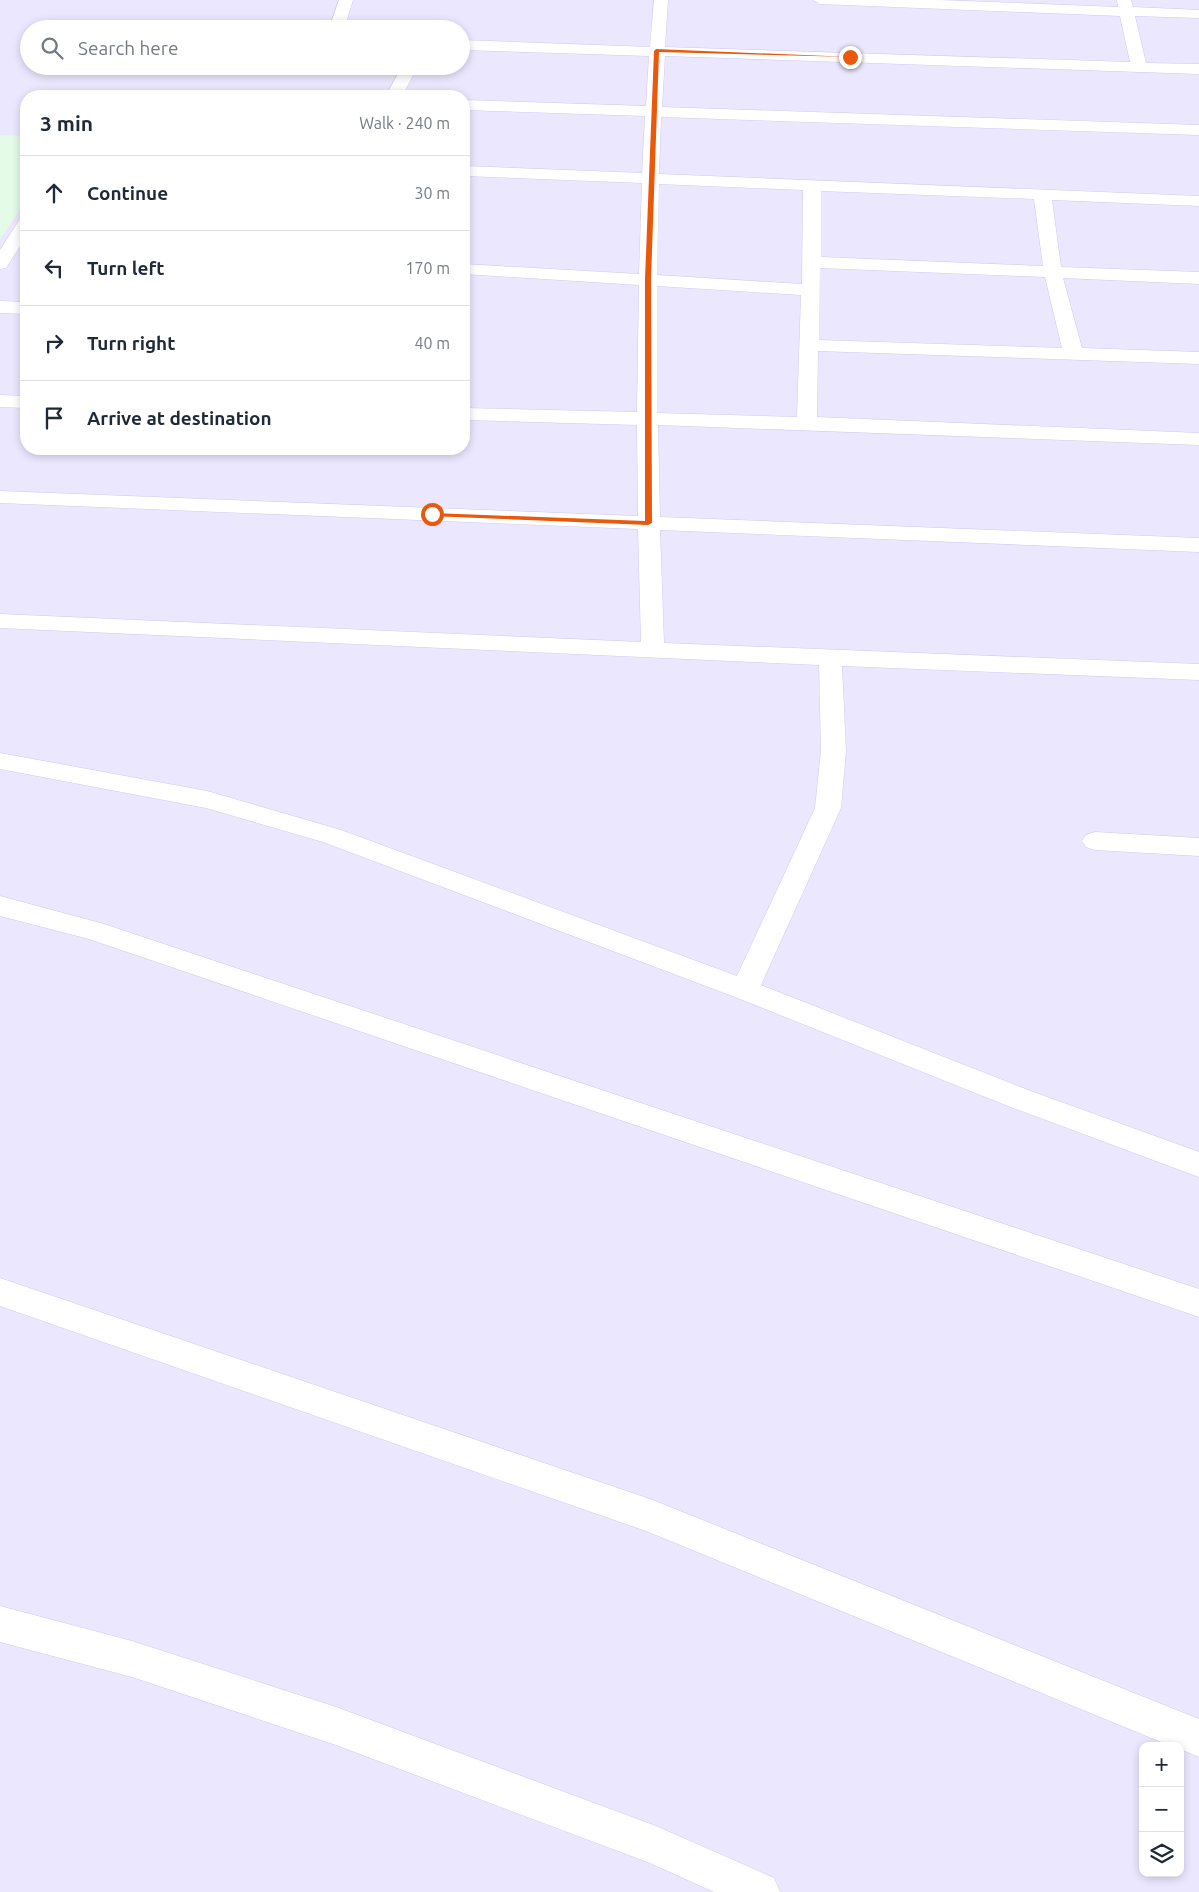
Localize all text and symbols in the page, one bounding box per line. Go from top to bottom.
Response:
search box [20,20,470,75]
icon: search [38,34,66,62]
text: Search here [78,37,178,59]
route end [839,46,862,69]
text: 3 min [40,111,93,135]
text: Walk · 240 m [359,114,450,132]
icon: ahead [40,179,68,207]
text: Continue [87,182,168,204]
text: 30 m [414,184,450,202]
icon: left [40,254,68,282]
text: Turn left [87,257,165,279]
text: 170 m [405,259,450,277]
icon: right [40,329,68,357]
text: Turn right [87,332,175,354]
text: 40 m [414,334,450,352]
icon: arrive [40,404,68,432]
text: Arrive at destination [87,407,272,429]
route start [421,503,444,526]
map controls [1139,1742,1184,1877]
button: + [1139,1742,1184,1787]
button: − [1139,1787,1184,1832]
button: layers [1139,1832,1184,1877]

